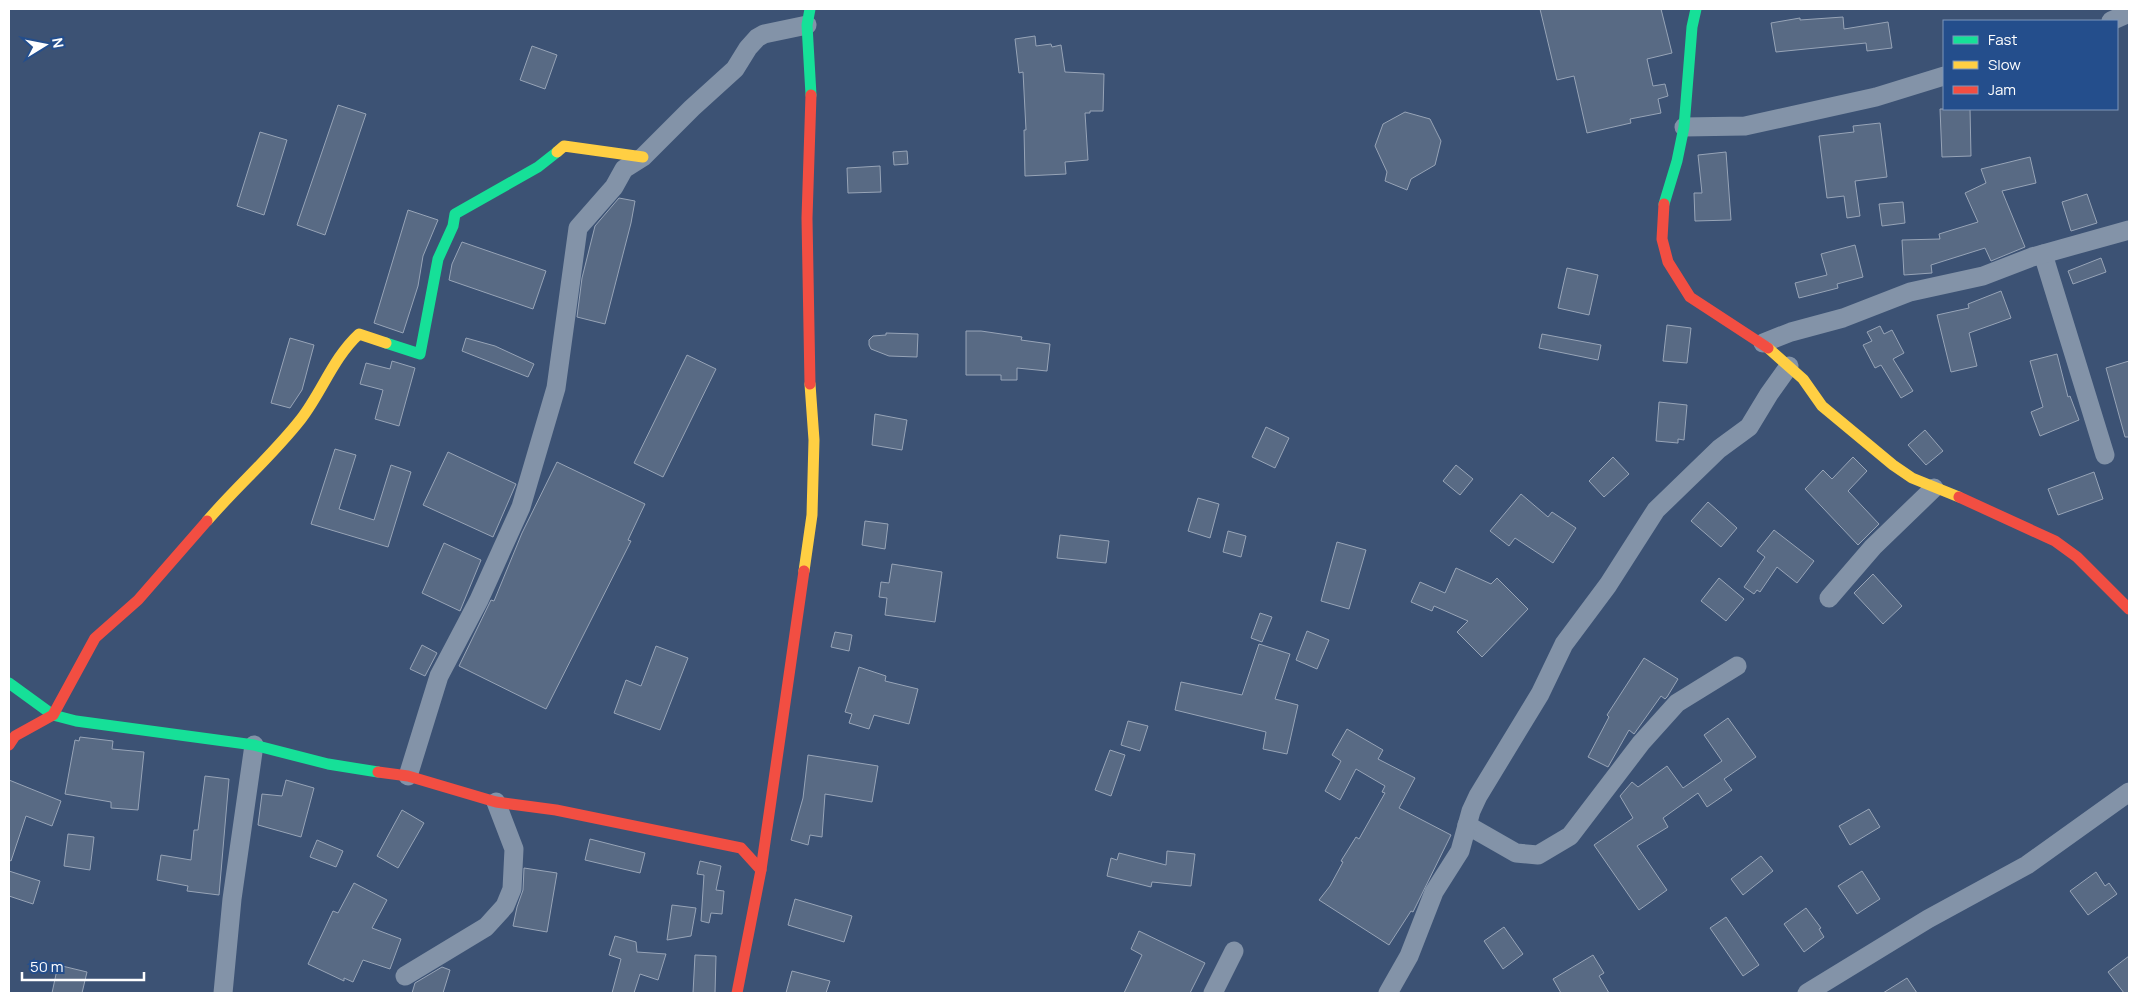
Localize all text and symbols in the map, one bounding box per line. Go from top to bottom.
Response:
north arrow [20,20,70,70]
legend [1943,20,2118,110]
text: Fast [1988,29,2017,50]
text: N [48,36,69,49]
text: Slow [1988,54,2021,75]
text: Jam [1988,79,2016,100]
scale bar [22,950,145,982]
text: 50 m [30,956,64,977]

